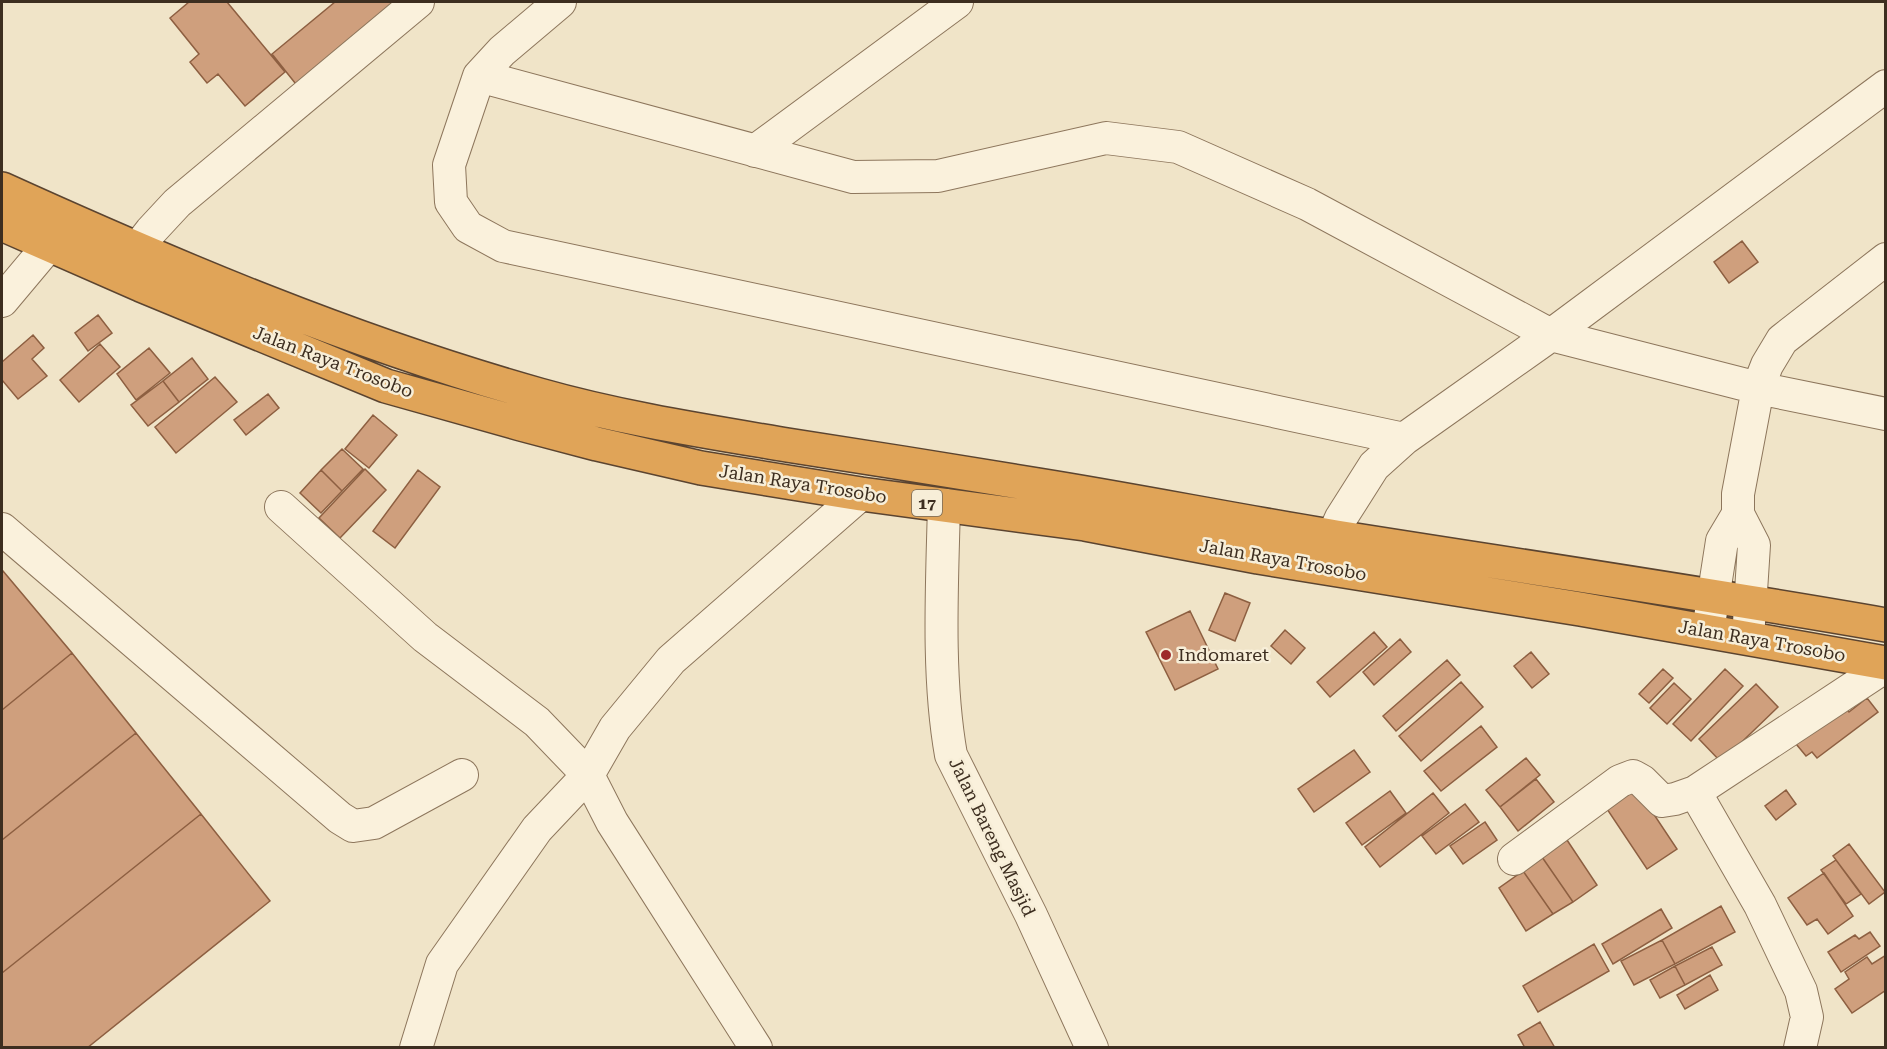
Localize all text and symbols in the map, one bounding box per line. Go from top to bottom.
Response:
street label: Jalan Raya Trosobo [250,321,416,402]
street label: Jalan Raya Trosobo [718,460,888,507]
road number: 17 [912,490,942,516]
street label: Jalan Raya Trosobo [1198,534,1368,585]
street label: Jalan Raya Trosobo [1677,615,1847,666]
place label: Indomaret [1178,644,1269,665]
marker: Indomaret [1159,648,1173,662]
street label: Jalan Bareng Masjid [945,754,1040,920]

